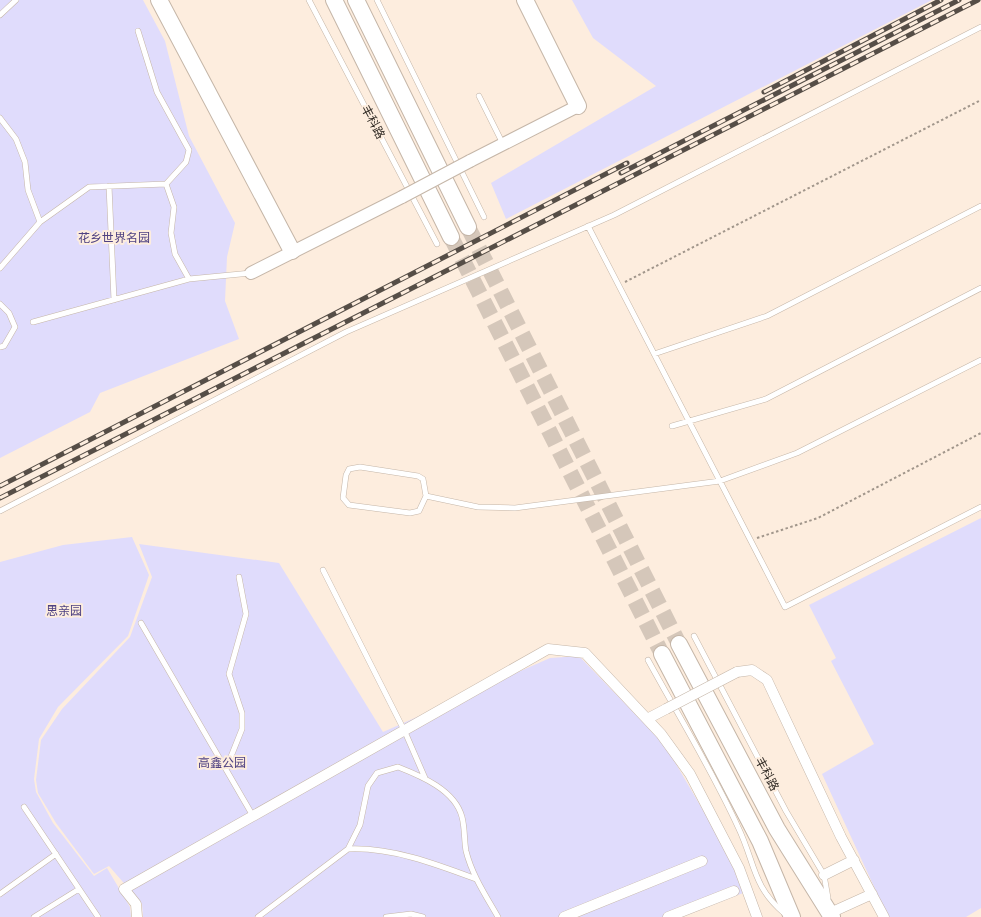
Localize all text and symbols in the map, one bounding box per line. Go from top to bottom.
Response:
street label: 丰科路 [358,103,388,141]
park label: 花乡世界名园 [78,231,150,245]
park label: 思亲园 [46,604,82,618]
street label: 丰科路 [752,755,782,793]
park label: 高鑫公园 [198,756,246,770]

